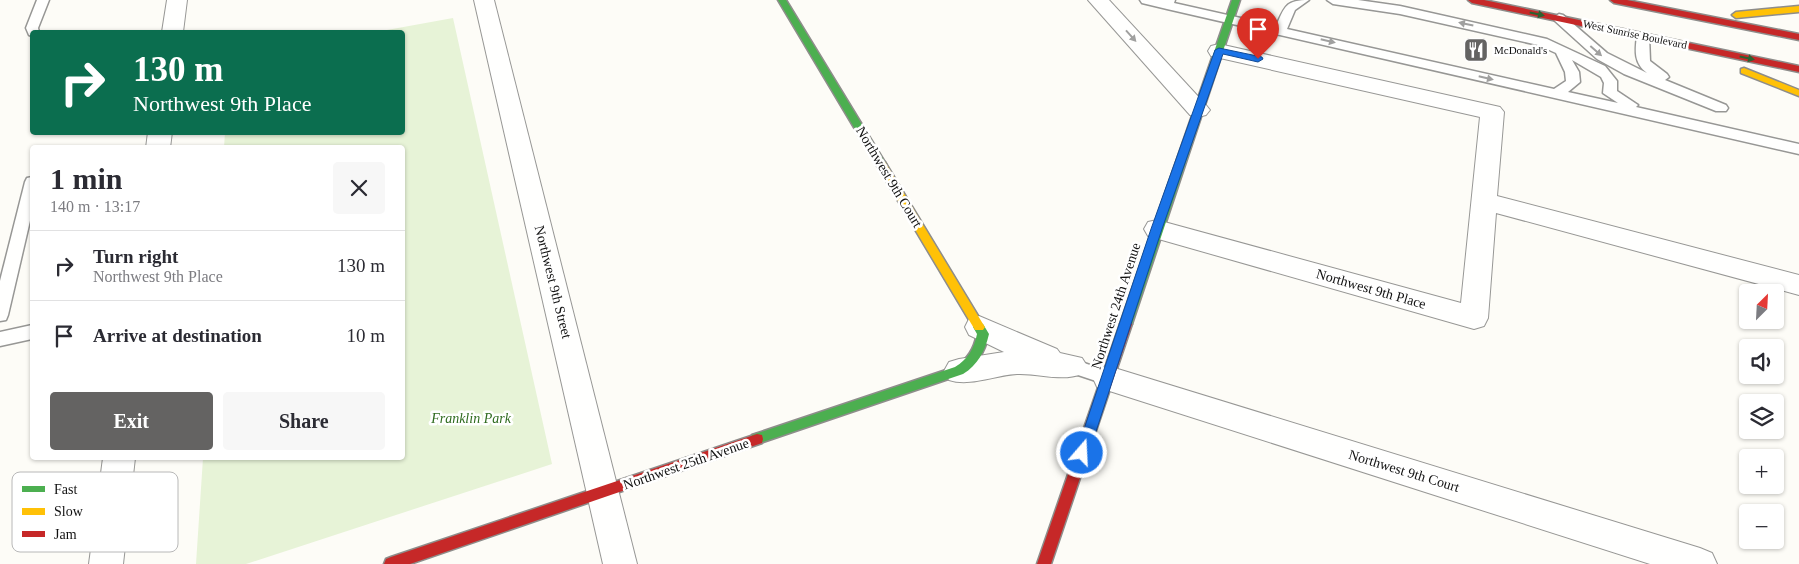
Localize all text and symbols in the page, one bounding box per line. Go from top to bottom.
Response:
pin [1237,8,1279,59]
one-way arrow [1529,10,1545,18]
icon: arrive [1244,15,1272,43]
street label: West Sunrise Boulevard [1582,17,1689,51]
one-way arrow [1458,20,1473,28]
one-way arrow [1125,30,1137,42]
restaurant icon: McDonald's [1463,37,1489,63]
one-way arrow [1320,38,1336,46]
place label: McDonald's [1494,44,1547,56]
one-way arrow [1589,45,1601,57]
icon: right [50,50,115,115]
text: 130 m [133,50,223,89]
one-way arrow [1740,54,1755,62]
one-way arrow [1478,74,1493,82]
text: Northwest 9th Place [133,91,311,116]
street label: Northwest 9th Court [853,124,925,230]
text: 1 min [50,162,123,195]
button: close [333,162,385,214]
text: 140 m · 13:17 [50,198,140,215]
street label: Northwest 9th Street [532,224,574,340]
street label: Northwest 24th Avenue [1088,241,1144,371]
text: Turn right [93,246,178,267]
icon: right [50,252,78,280]
text: 130 m [337,255,385,276]
street label: Northwest 9th Place [1314,266,1428,312]
text: Northwest 9th Place [93,268,223,285]
north arrow [1739,284,1784,329]
map controls [1739,284,1784,549]
icon: arrive [50,322,78,350]
text: Arrive at destination [93,325,262,346]
text: 10 m [346,325,385,346]
button: sound [1739,339,1784,384]
button: Exit [50,392,213,450]
button: Share [223,392,385,450]
button: layers [1739,394,1784,439]
park label: Franklin Park [430,411,512,426]
position arrow [1055,426,1107,478]
street label: Northwest 25th Avenue [621,435,751,493]
street label: Northwest 9th Court [1347,447,1461,495]
button: + [1739,449,1784,494]
legend [12,472,178,552]
text: Fast [54,482,77,497]
text: Slow [54,504,84,519]
button: − [1739,504,1784,549]
text: Jam [54,527,77,542]

